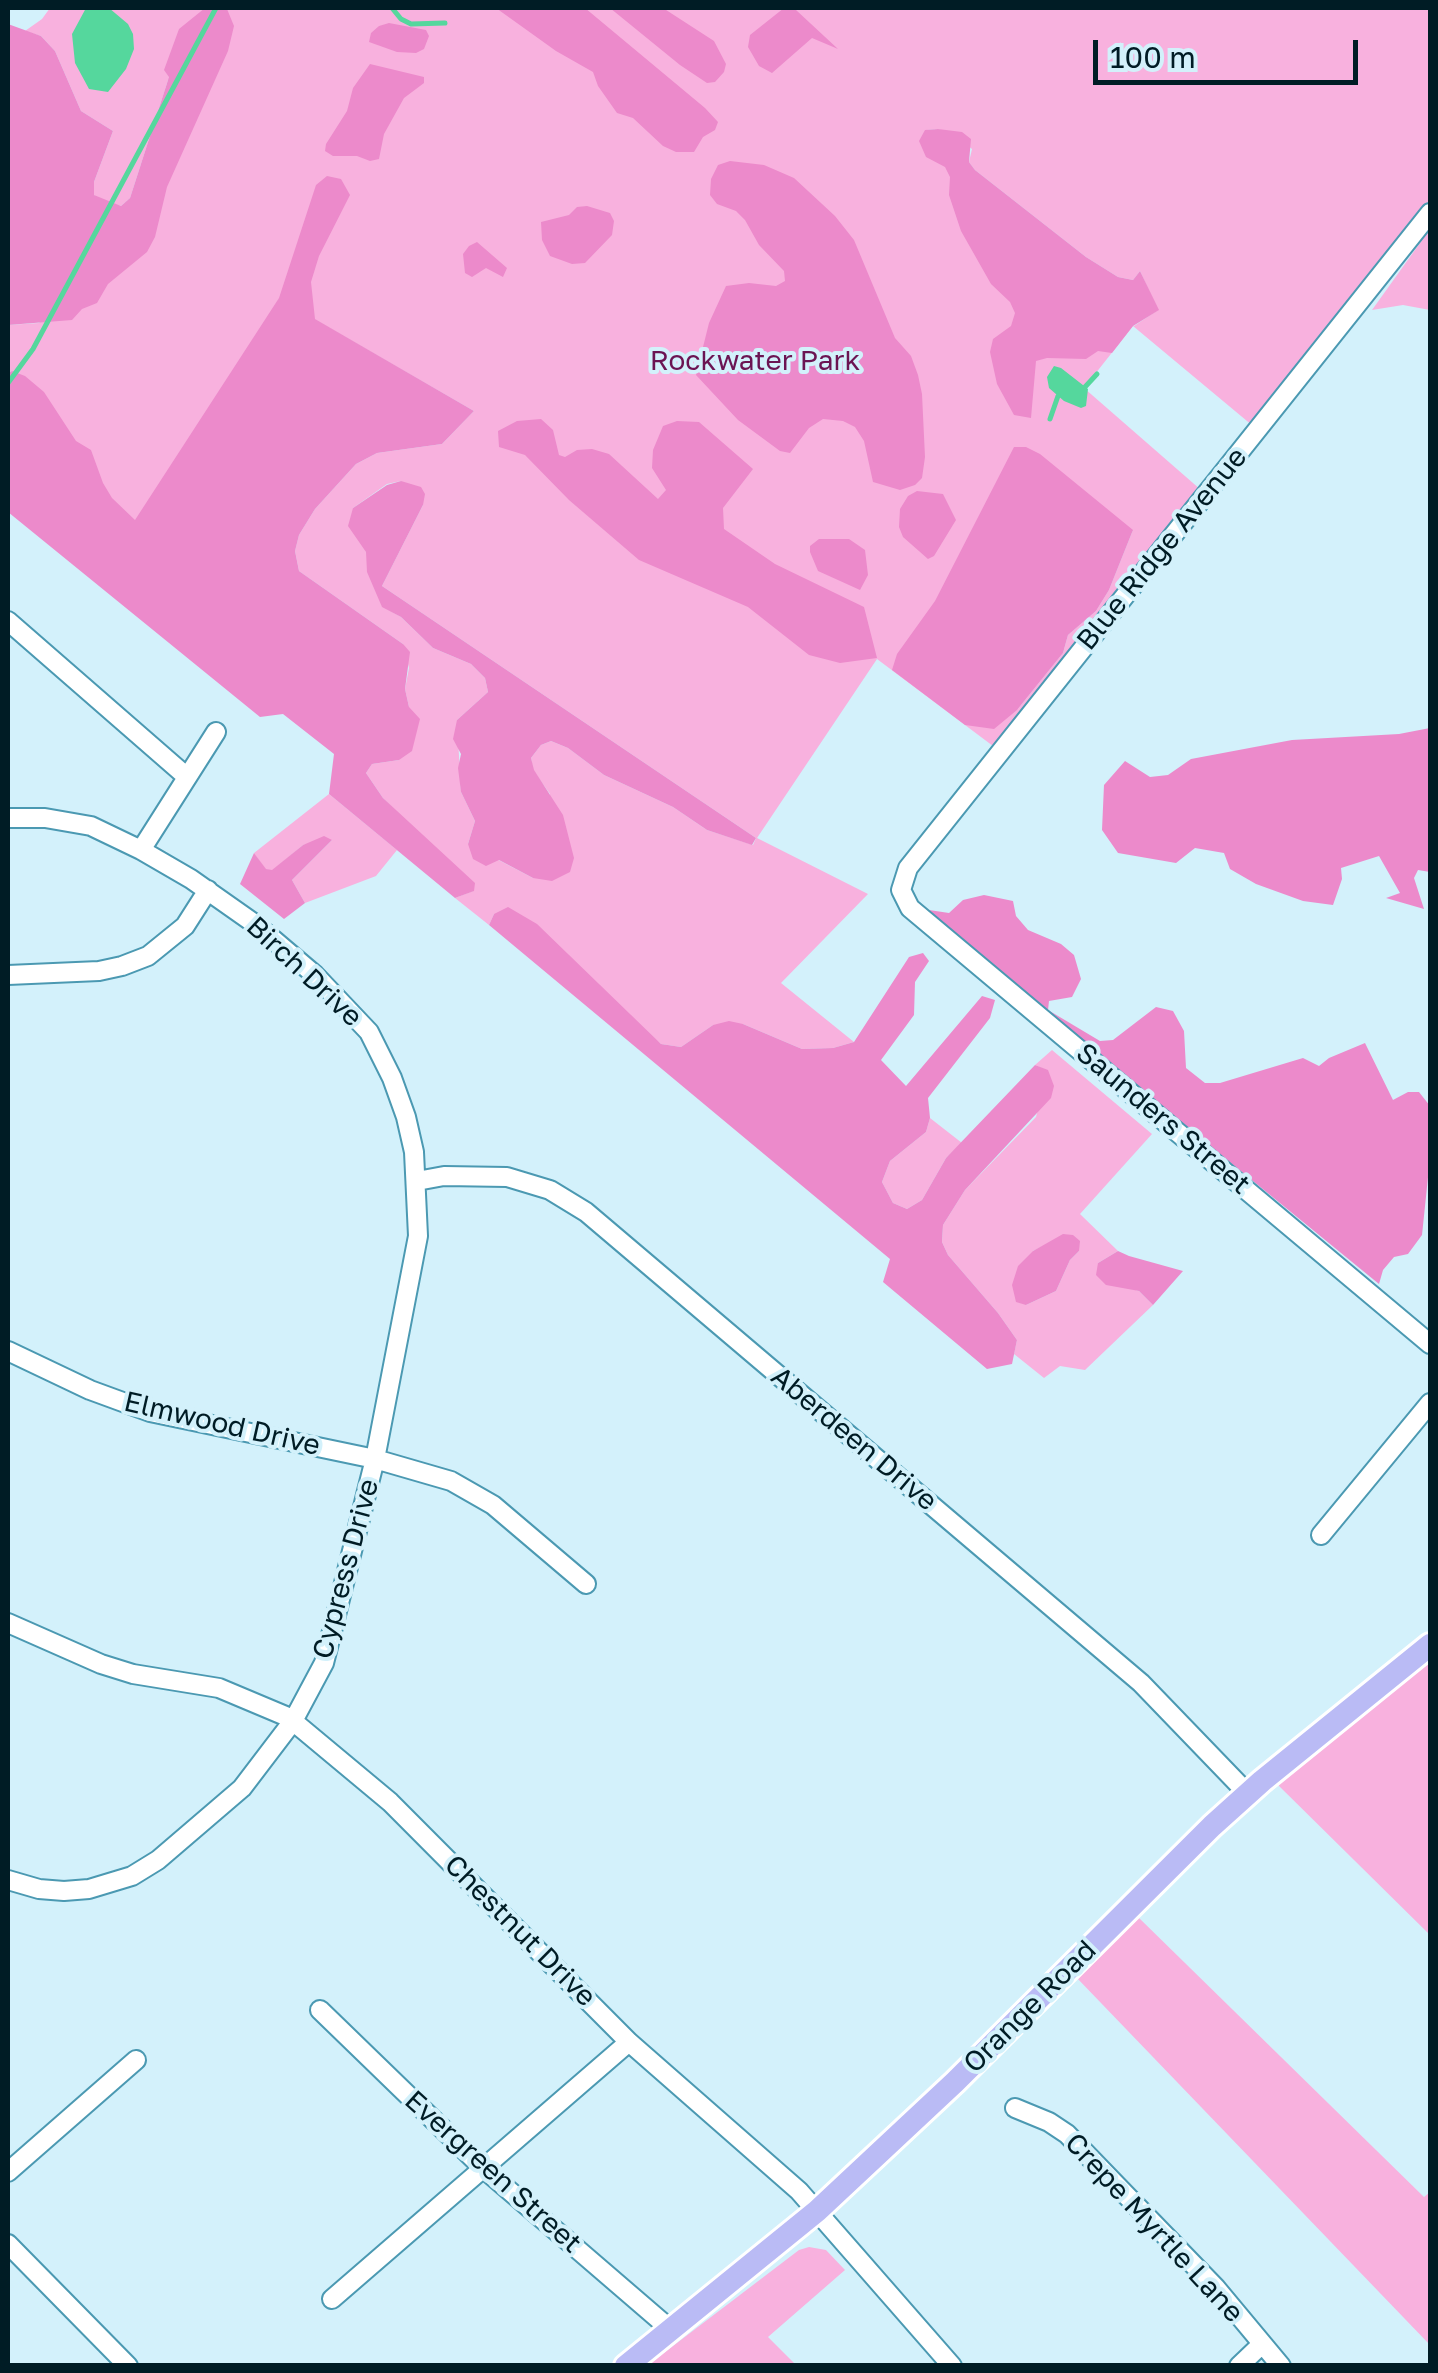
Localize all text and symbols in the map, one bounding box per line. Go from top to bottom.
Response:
scale bar [1098,20,1363,82]
text: 100 m [1110,39,1196,75]
park label: Rockwater Park [650,344,860,378]
street label: Blue Ridge Avenue [1070,441,1254,657]
street label: Birch Drive [239,910,369,1034]
street label: Saunders Street [1069,1036,1257,1202]
street label: Aberdeen Drive [764,1360,944,1518]
street label: Elmwood Drive [121,1385,323,1463]
street label: Cypress Drive [306,1475,386,1663]
street label: Chestnut Drive [437,1848,603,2014]
street label: Orange Road [957,1934,1103,2080]
street label: Evergreen Street [398,2084,588,2260]
street label: Crepe Myrtle Lane [1058,2126,1250,2330]

